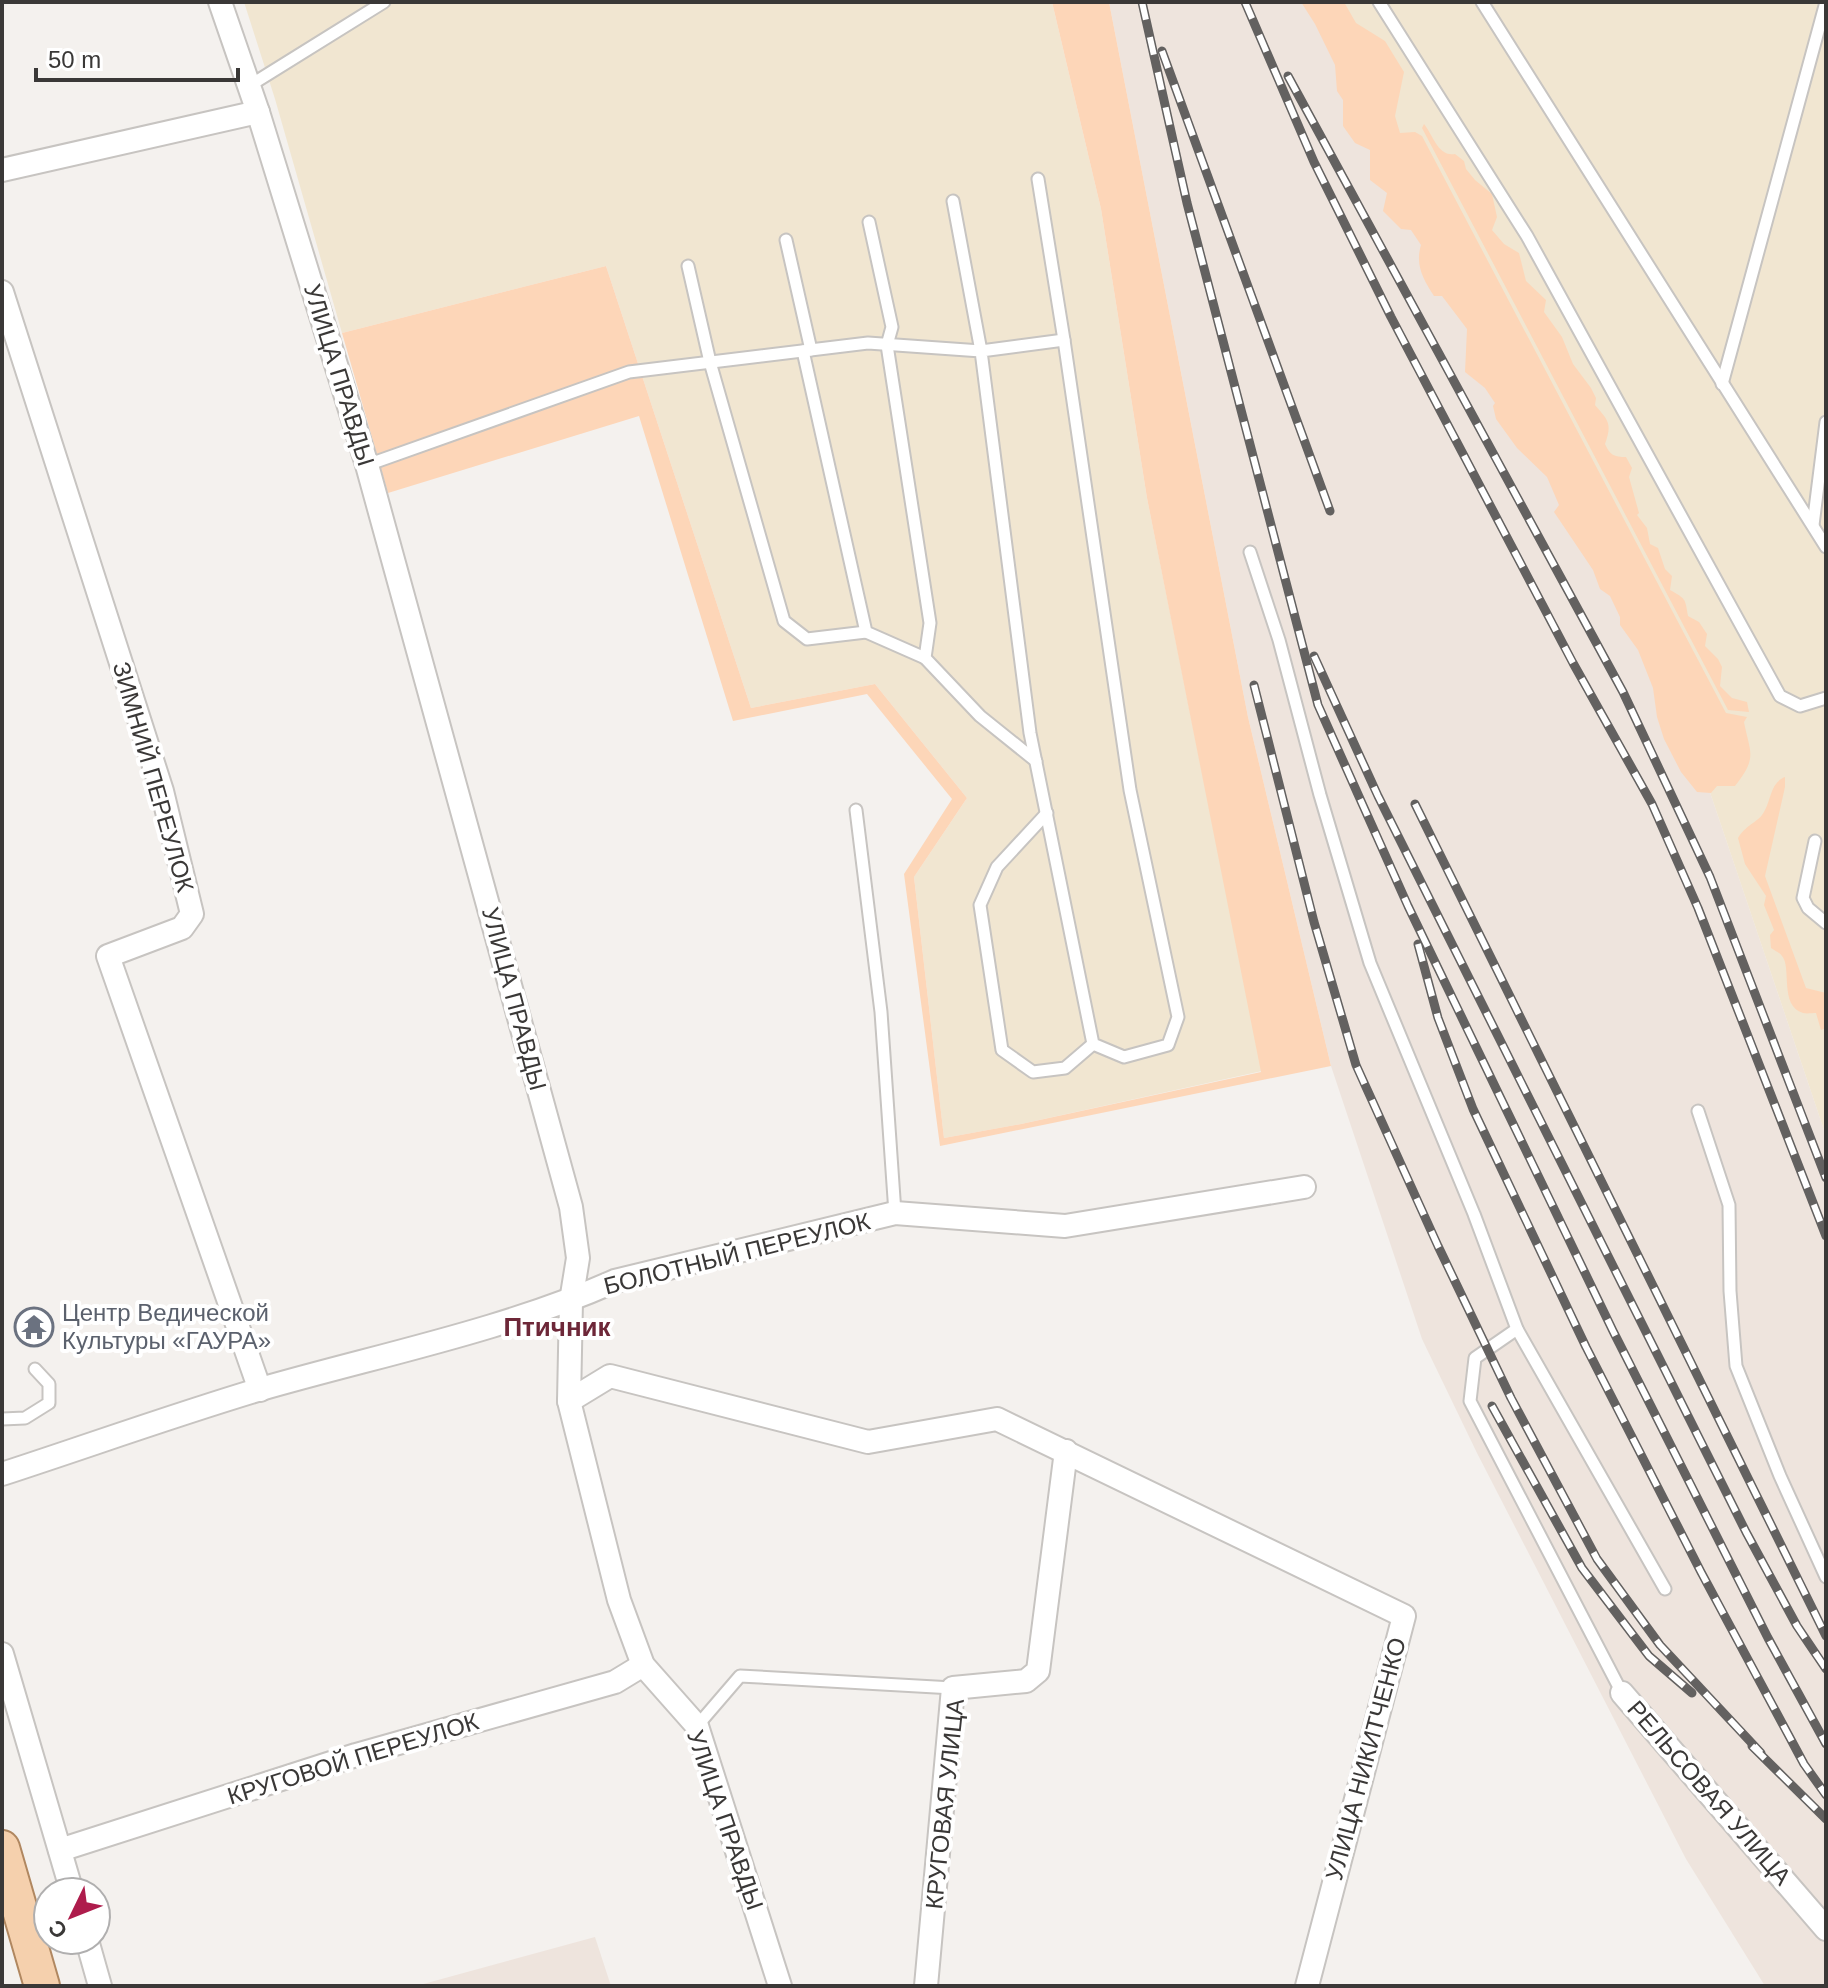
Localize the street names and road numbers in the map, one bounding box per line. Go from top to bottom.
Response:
street label: УЛИЦА ПРАВДЫ [299,281,380,469]
street label: ЗИМНИЙ ПЕРЕУЛОК [108,659,199,895]
street label: УЛИЦА ПРАВДЫ [477,904,552,1093]
street label: БОЛОТНЫЙ ПЕРЕУЛОК [601,1207,873,1300]
street label: УЛИЦА НИКИТЧЕНКО [1320,1635,1411,1883]
street label: РЕЛЬСОВАЯ УЛИЦА [1622,1695,1797,1890]
street label: КРУГОВАЯ УЛИЦА [920,1697,969,1911]
street label: КРУГОВОЙ ПЕРЕУЛОК [224,1707,482,1810]
street label: УЛИЦА ПРАВДЫ [682,1726,769,1913]

